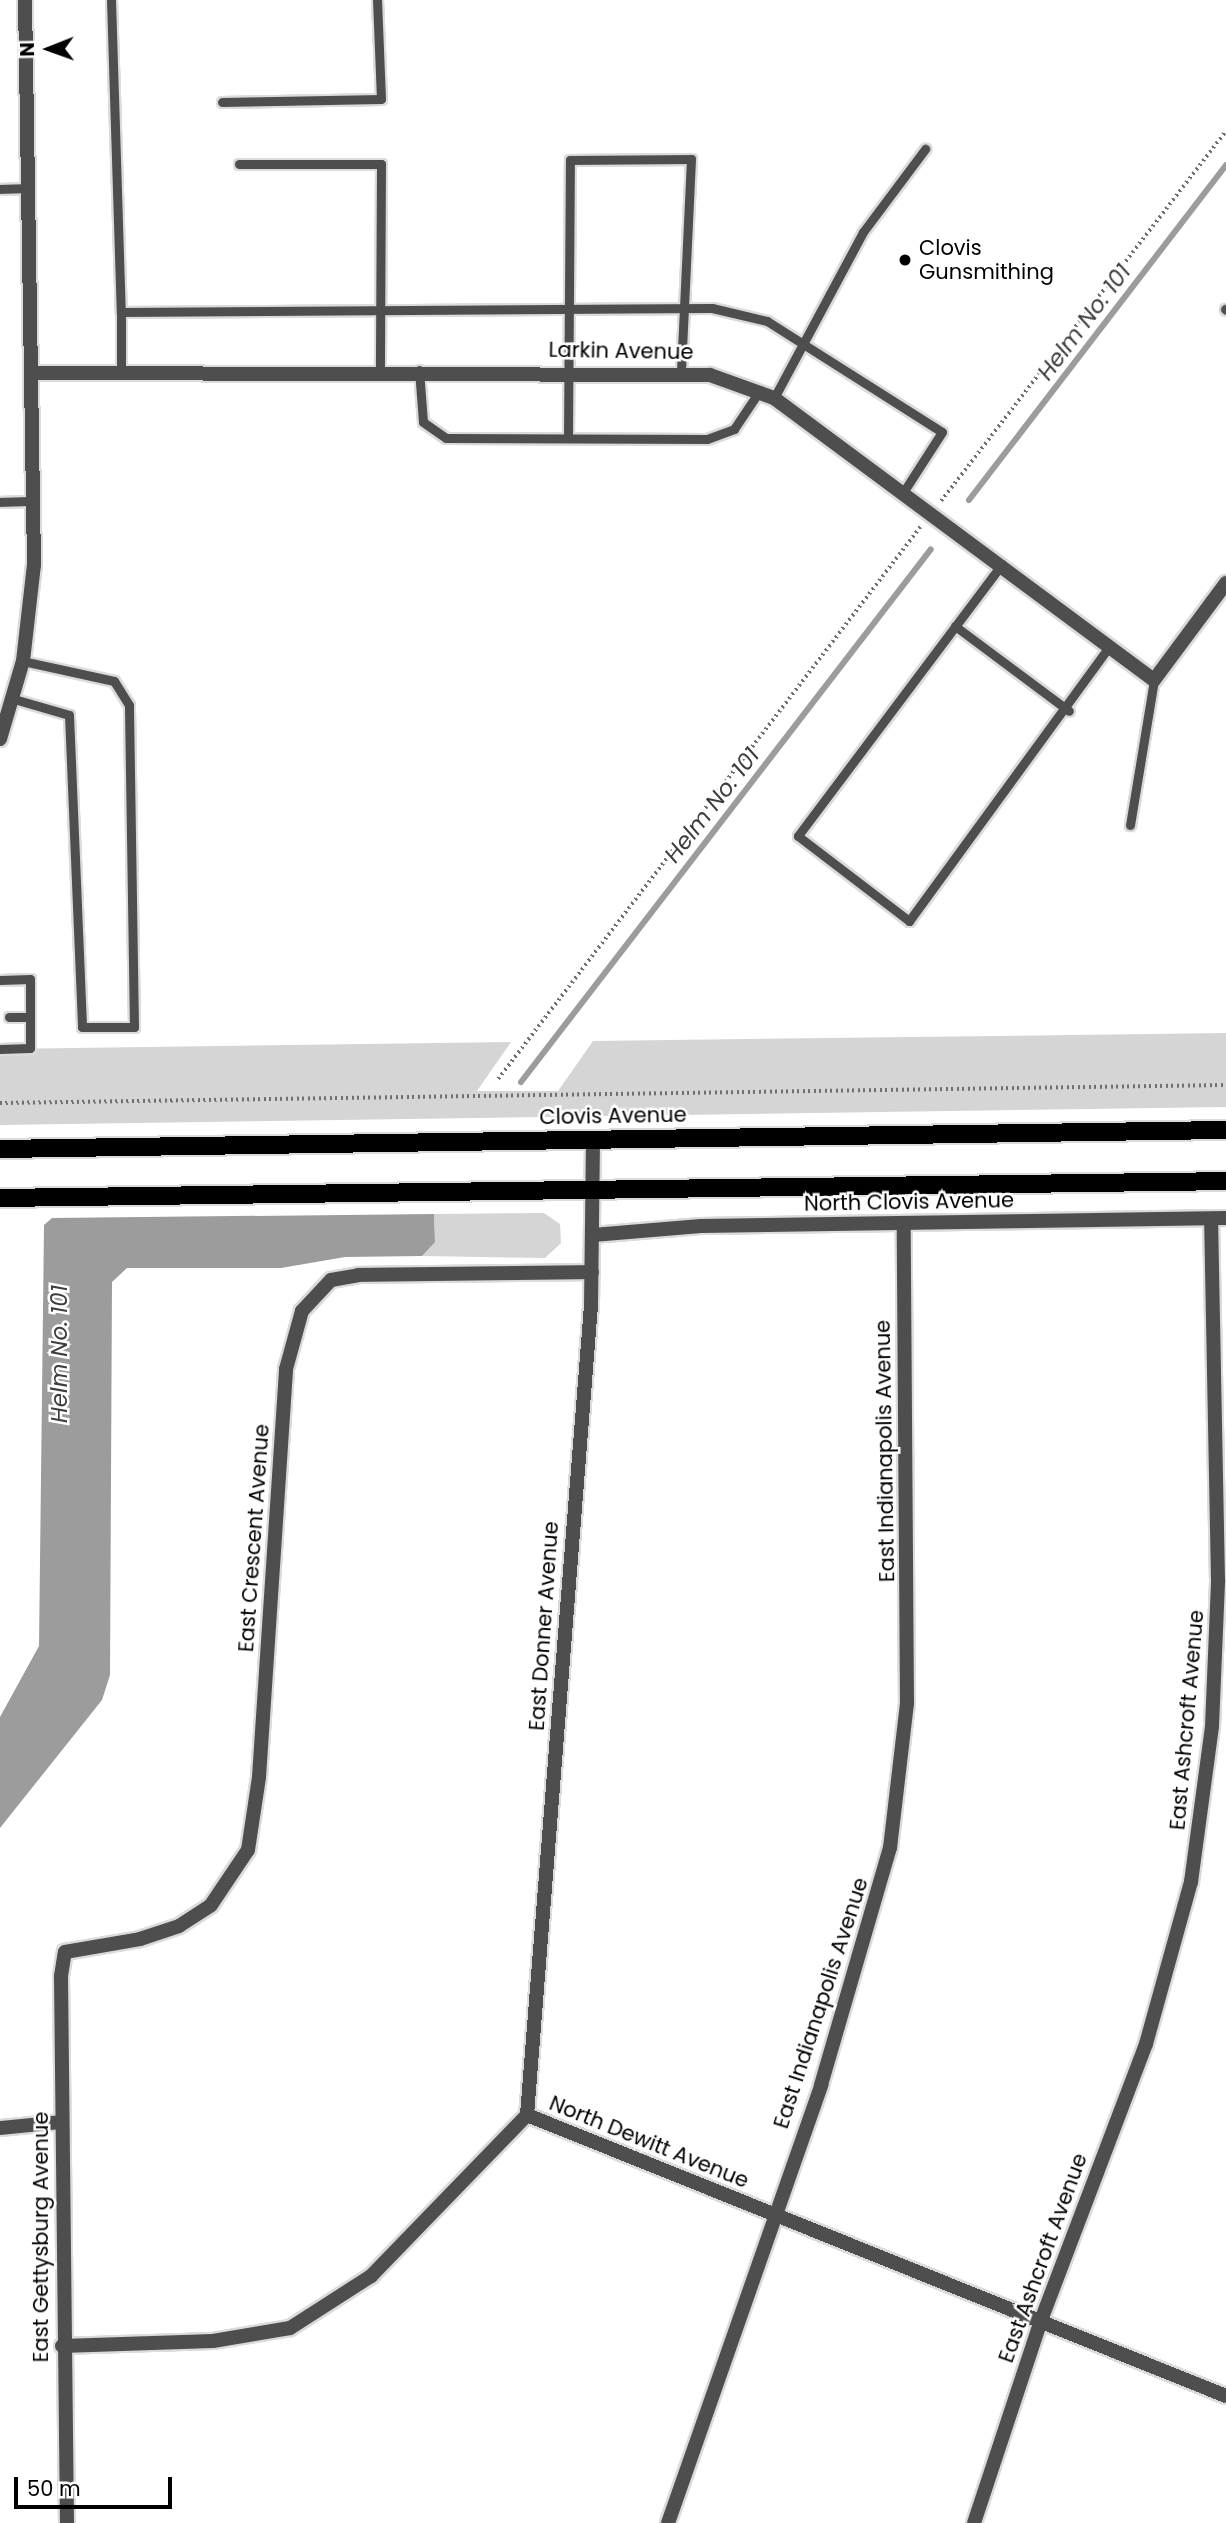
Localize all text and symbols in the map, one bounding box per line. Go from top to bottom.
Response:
north arrow [14,14,84,84]
text: N [14,42,41,57]
place label: Clovis Gunsmithing [919,235,1054,285]
marker: Clovis Gunsmithing [897,252,913,268]
water label: Helm No. 101 [1031,259,1137,385]
street label: Larkin Avenue [548,337,694,365]
water label: Helm No. 101 [659,742,765,868]
street label: Clovis Avenue [539,1102,687,1130]
street label: North Clovis Avenue [804,1188,1014,1216]
water label: Helm No. 101 [45,1285,73,1423]
street label: East Indianapolis Avenue [870,1320,900,1582]
street label: East Crescent Avenue [233,1423,275,1653]
street label: East Donner Avenue [524,1521,564,1731]
street label: East Ashcroft Avenue [1165,1609,1209,1831]
street label: East Indianapolis Avenue [768,1874,874,2132]
street label: North Dewitt Avenue [546,2090,752,2194]
street label: East Gettysburg Avenue [28,2112,54,2362]
street label: East Ashcroft Avenue [993,2150,1093,2366]
scale bar [18,2464,175,2508]
text: 50 m [27,2474,81,2503]

